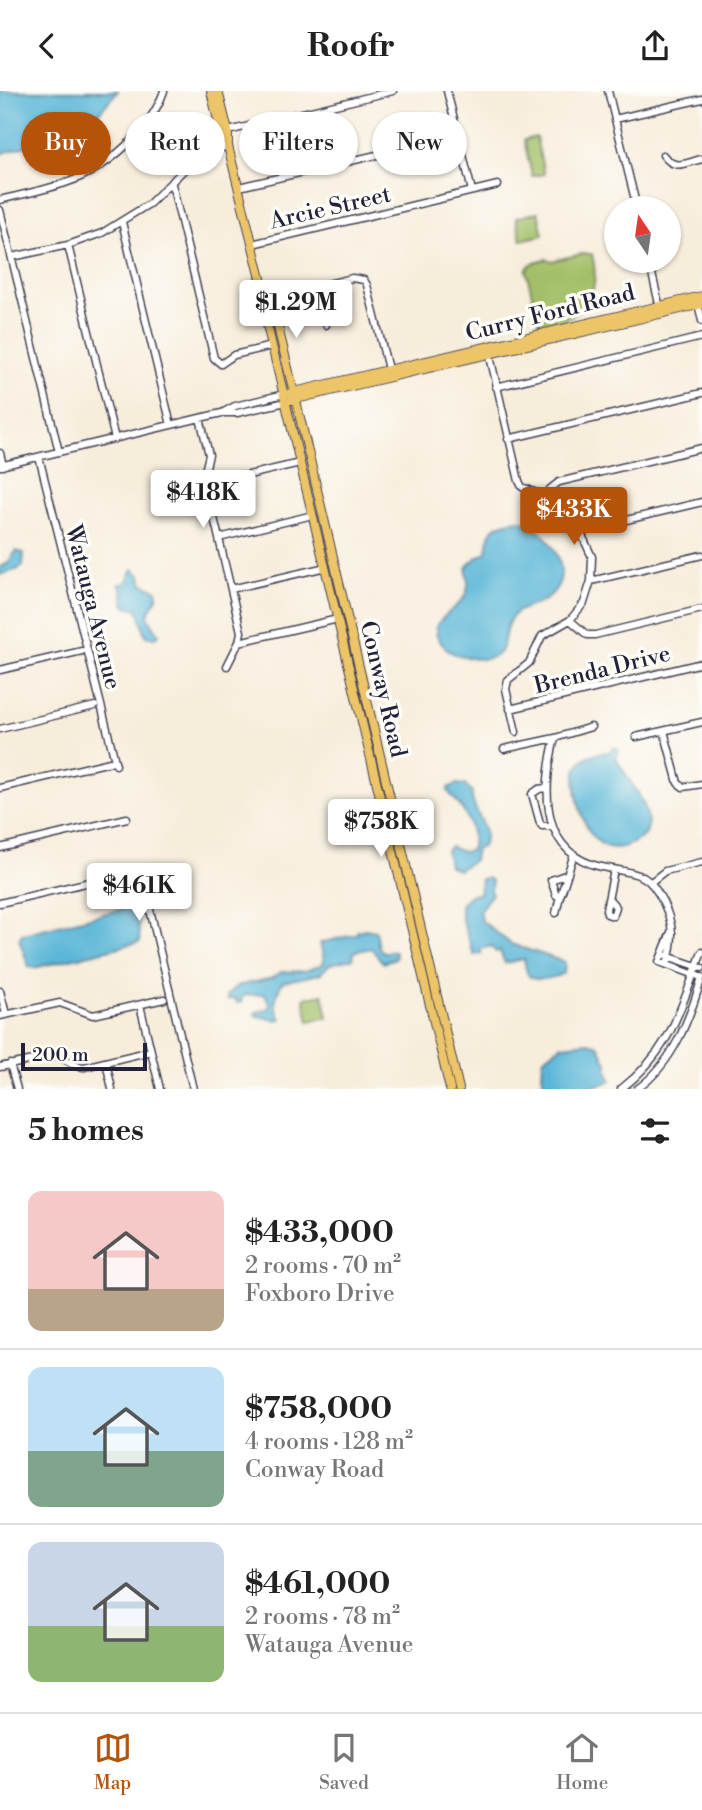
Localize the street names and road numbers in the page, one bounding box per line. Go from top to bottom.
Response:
street label: Arcie Street [266,180,394,236]
street label: Curry Ford Road [463,278,638,348]
street label: Watauga Avenue [59,521,127,692]
street label: Conway Road [354,618,412,760]
street label: Brenda Drive [530,640,673,701]

